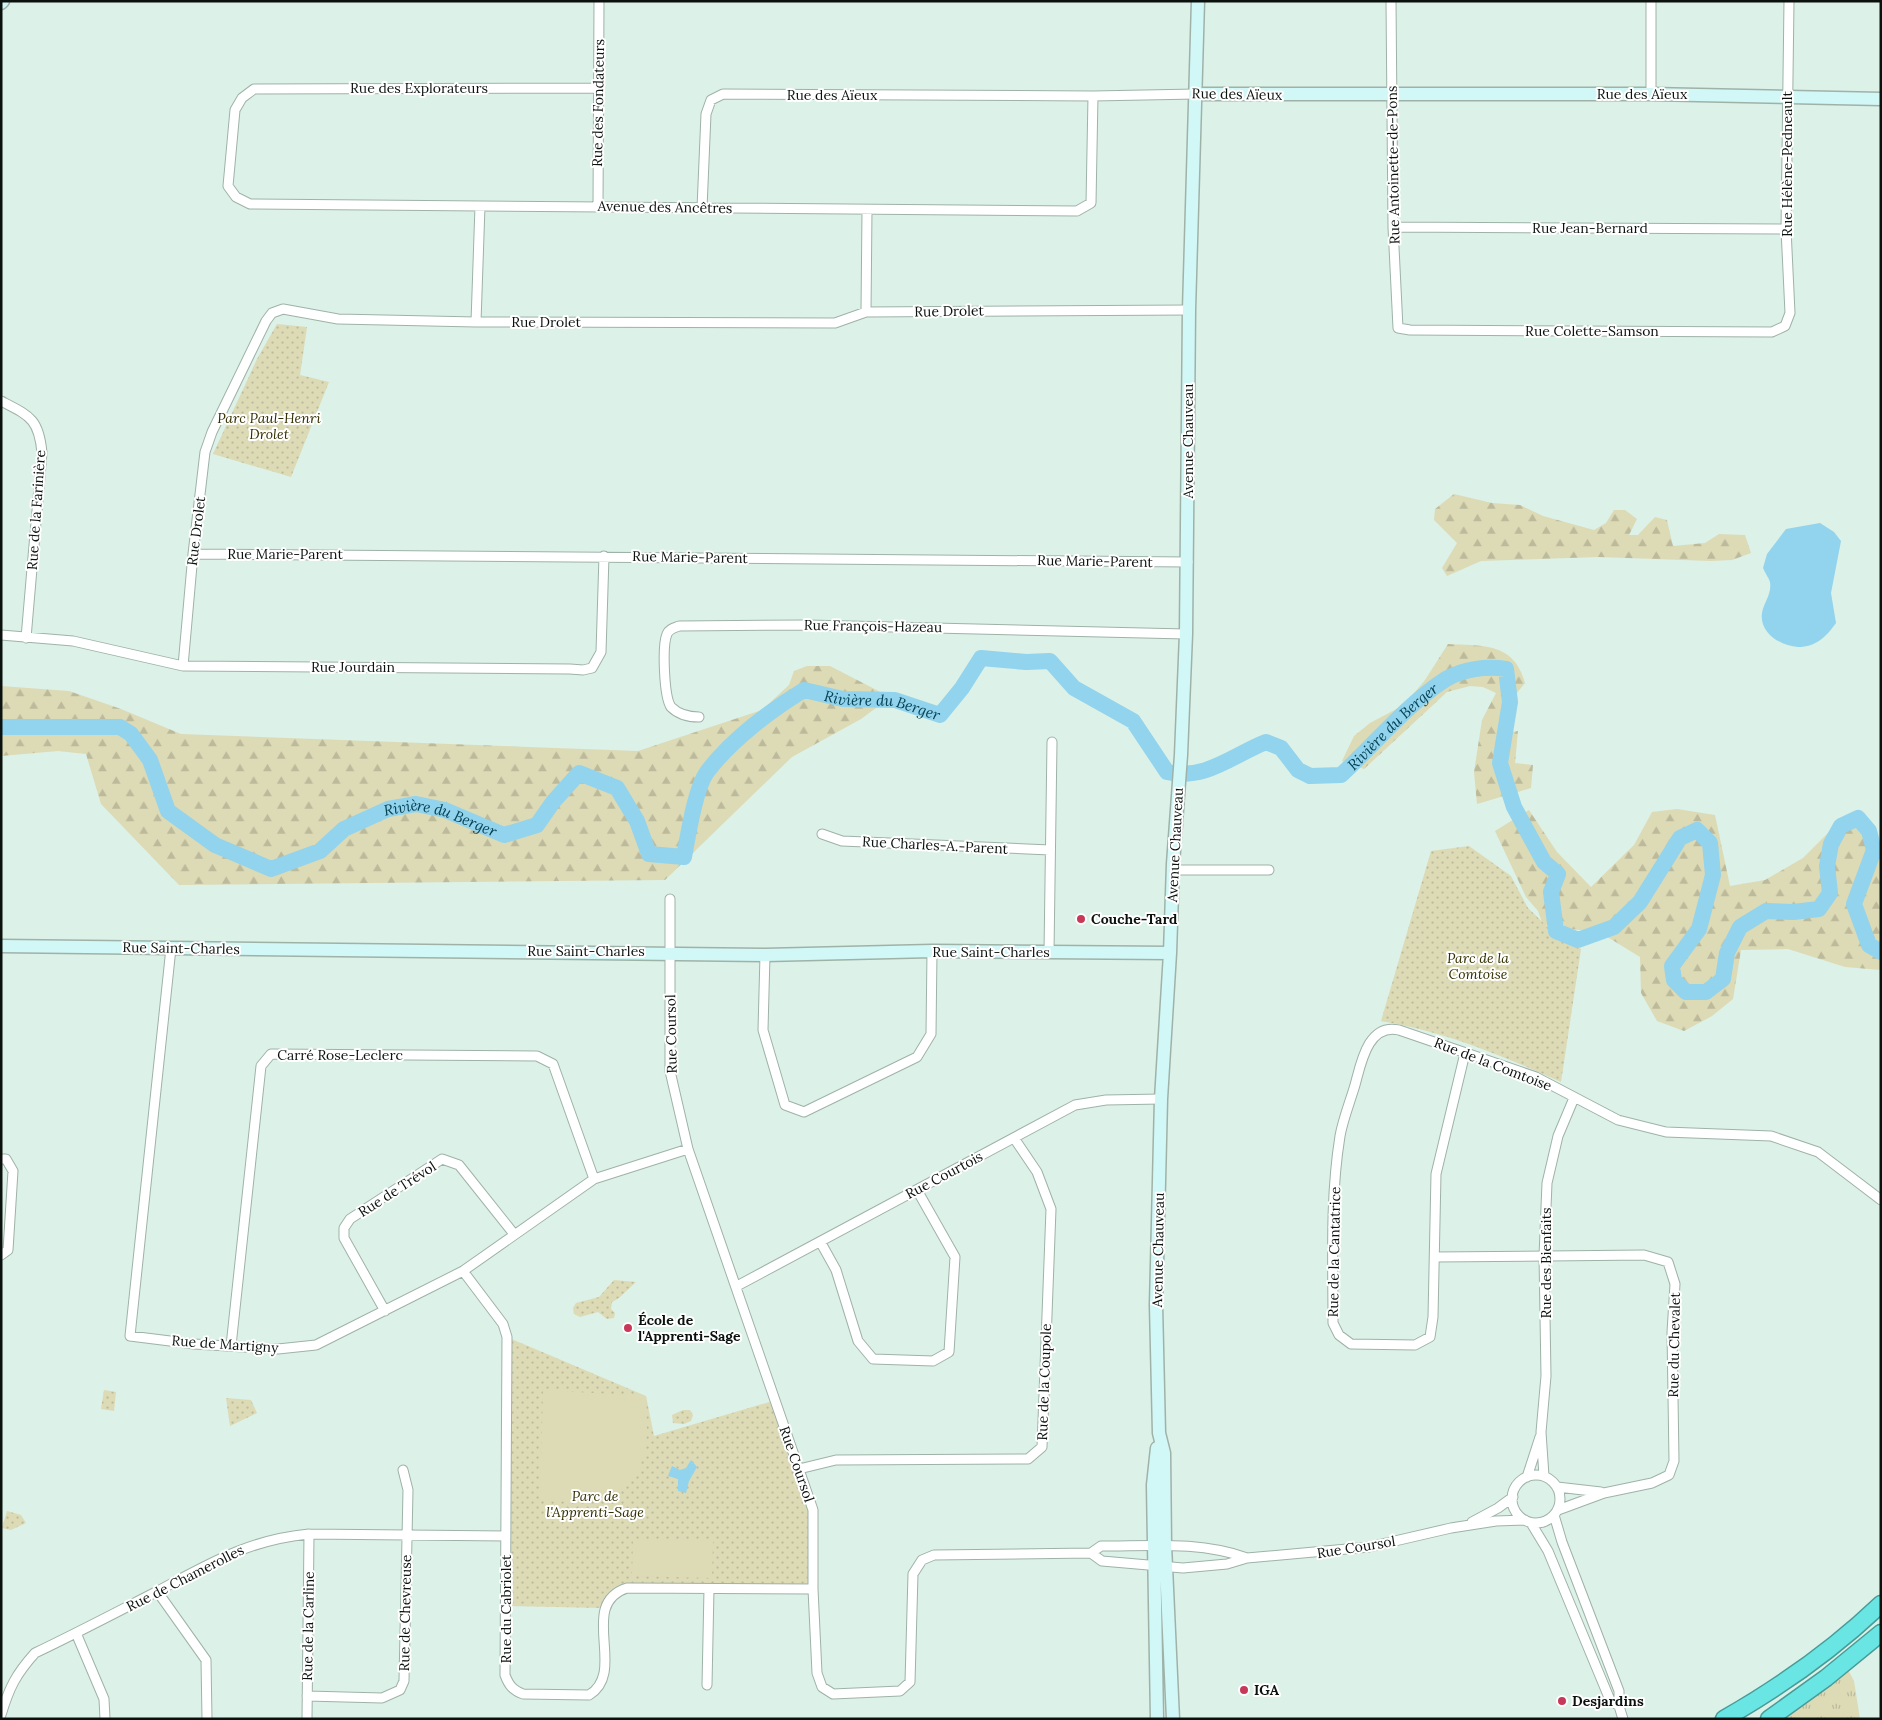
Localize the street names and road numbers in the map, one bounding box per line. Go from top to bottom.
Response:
street label: Rue des Fondateurs [588,39,608,167]
street label: Rue des Explorateurs [350,79,488,97]
street label: Rue des Aïeux [1192,84,1283,104]
street label: Rue des Aïeux [1597,85,1688,103]
street label: Rue des Aïeux [787,86,878,104]
street label: Rue Antoinette-de-Pons [1383,86,1403,244]
street label: Rue Hélène-Pedneault [1778,91,1796,237]
street label: Avenue des Ancêtres [596,197,733,217]
street label: Rue Jean-Bernard [1532,219,1648,237]
street label: Rue Drolet [914,301,985,321]
street label: Rue Drolet [511,313,581,331]
street label: Rue Colette-Samson [1525,322,1659,340]
street label: Avenue Chauveau [1179,384,1197,499]
street label: Rue de la Farinière [23,449,49,571]
street label: Rue Drolet [183,495,209,567]
street label: Rue Marie-Parent [227,545,343,563]
street label: Rue Marie-Parent [632,547,749,567]
street label: Rue Marie-Parent [1037,551,1154,571]
street label: Rue François-Hazeau [804,616,942,636]
street label: Rue Jourdain [311,658,396,676]
street label: Avenue Chauveau [1163,787,1187,904]
street label: Rue Charles-A.-Parent [862,832,1009,858]
street label: Rue Saint-Charles [122,938,240,958]
street label: Rue Saint-Charles [527,942,645,960]
street label: Rue Saint-Charles [932,943,1050,961]
street label: Rue Coursol [661,994,681,1074]
street label: Rue de la Comtoise [1432,1033,1555,1095]
street label: Carré Rose-Leclerc [277,1046,403,1064]
street label: Rue Courtois [902,1147,986,1203]
street label: Rue de Trévol [355,1157,440,1221]
street label: Rue de la Cantatrice [1324,1186,1344,1318]
street label: Avenue Chauveau [1148,1192,1168,1309]
street label: Rue des Bienfaits [1537,1207,1555,1319]
street label: Rue du Chevalet [1664,1292,1684,1398]
street label: Rue de la Coupole [1033,1323,1055,1441]
street label: Rue de Martigny [171,1331,280,1357]
street label: Rue Coursol [776,1424,818,1505]
street label: Rue Coursol [1315,1532,1397,1562]
street label: Rue de Chamerolles [123,1541,247,1615]
street label: Rue de Chevreuse [395,1554,415,1672]
street label: Rue du Cabriolet [497,1554,515,1663]
street label: Rue de la Carline [298,1571,318,1681]

